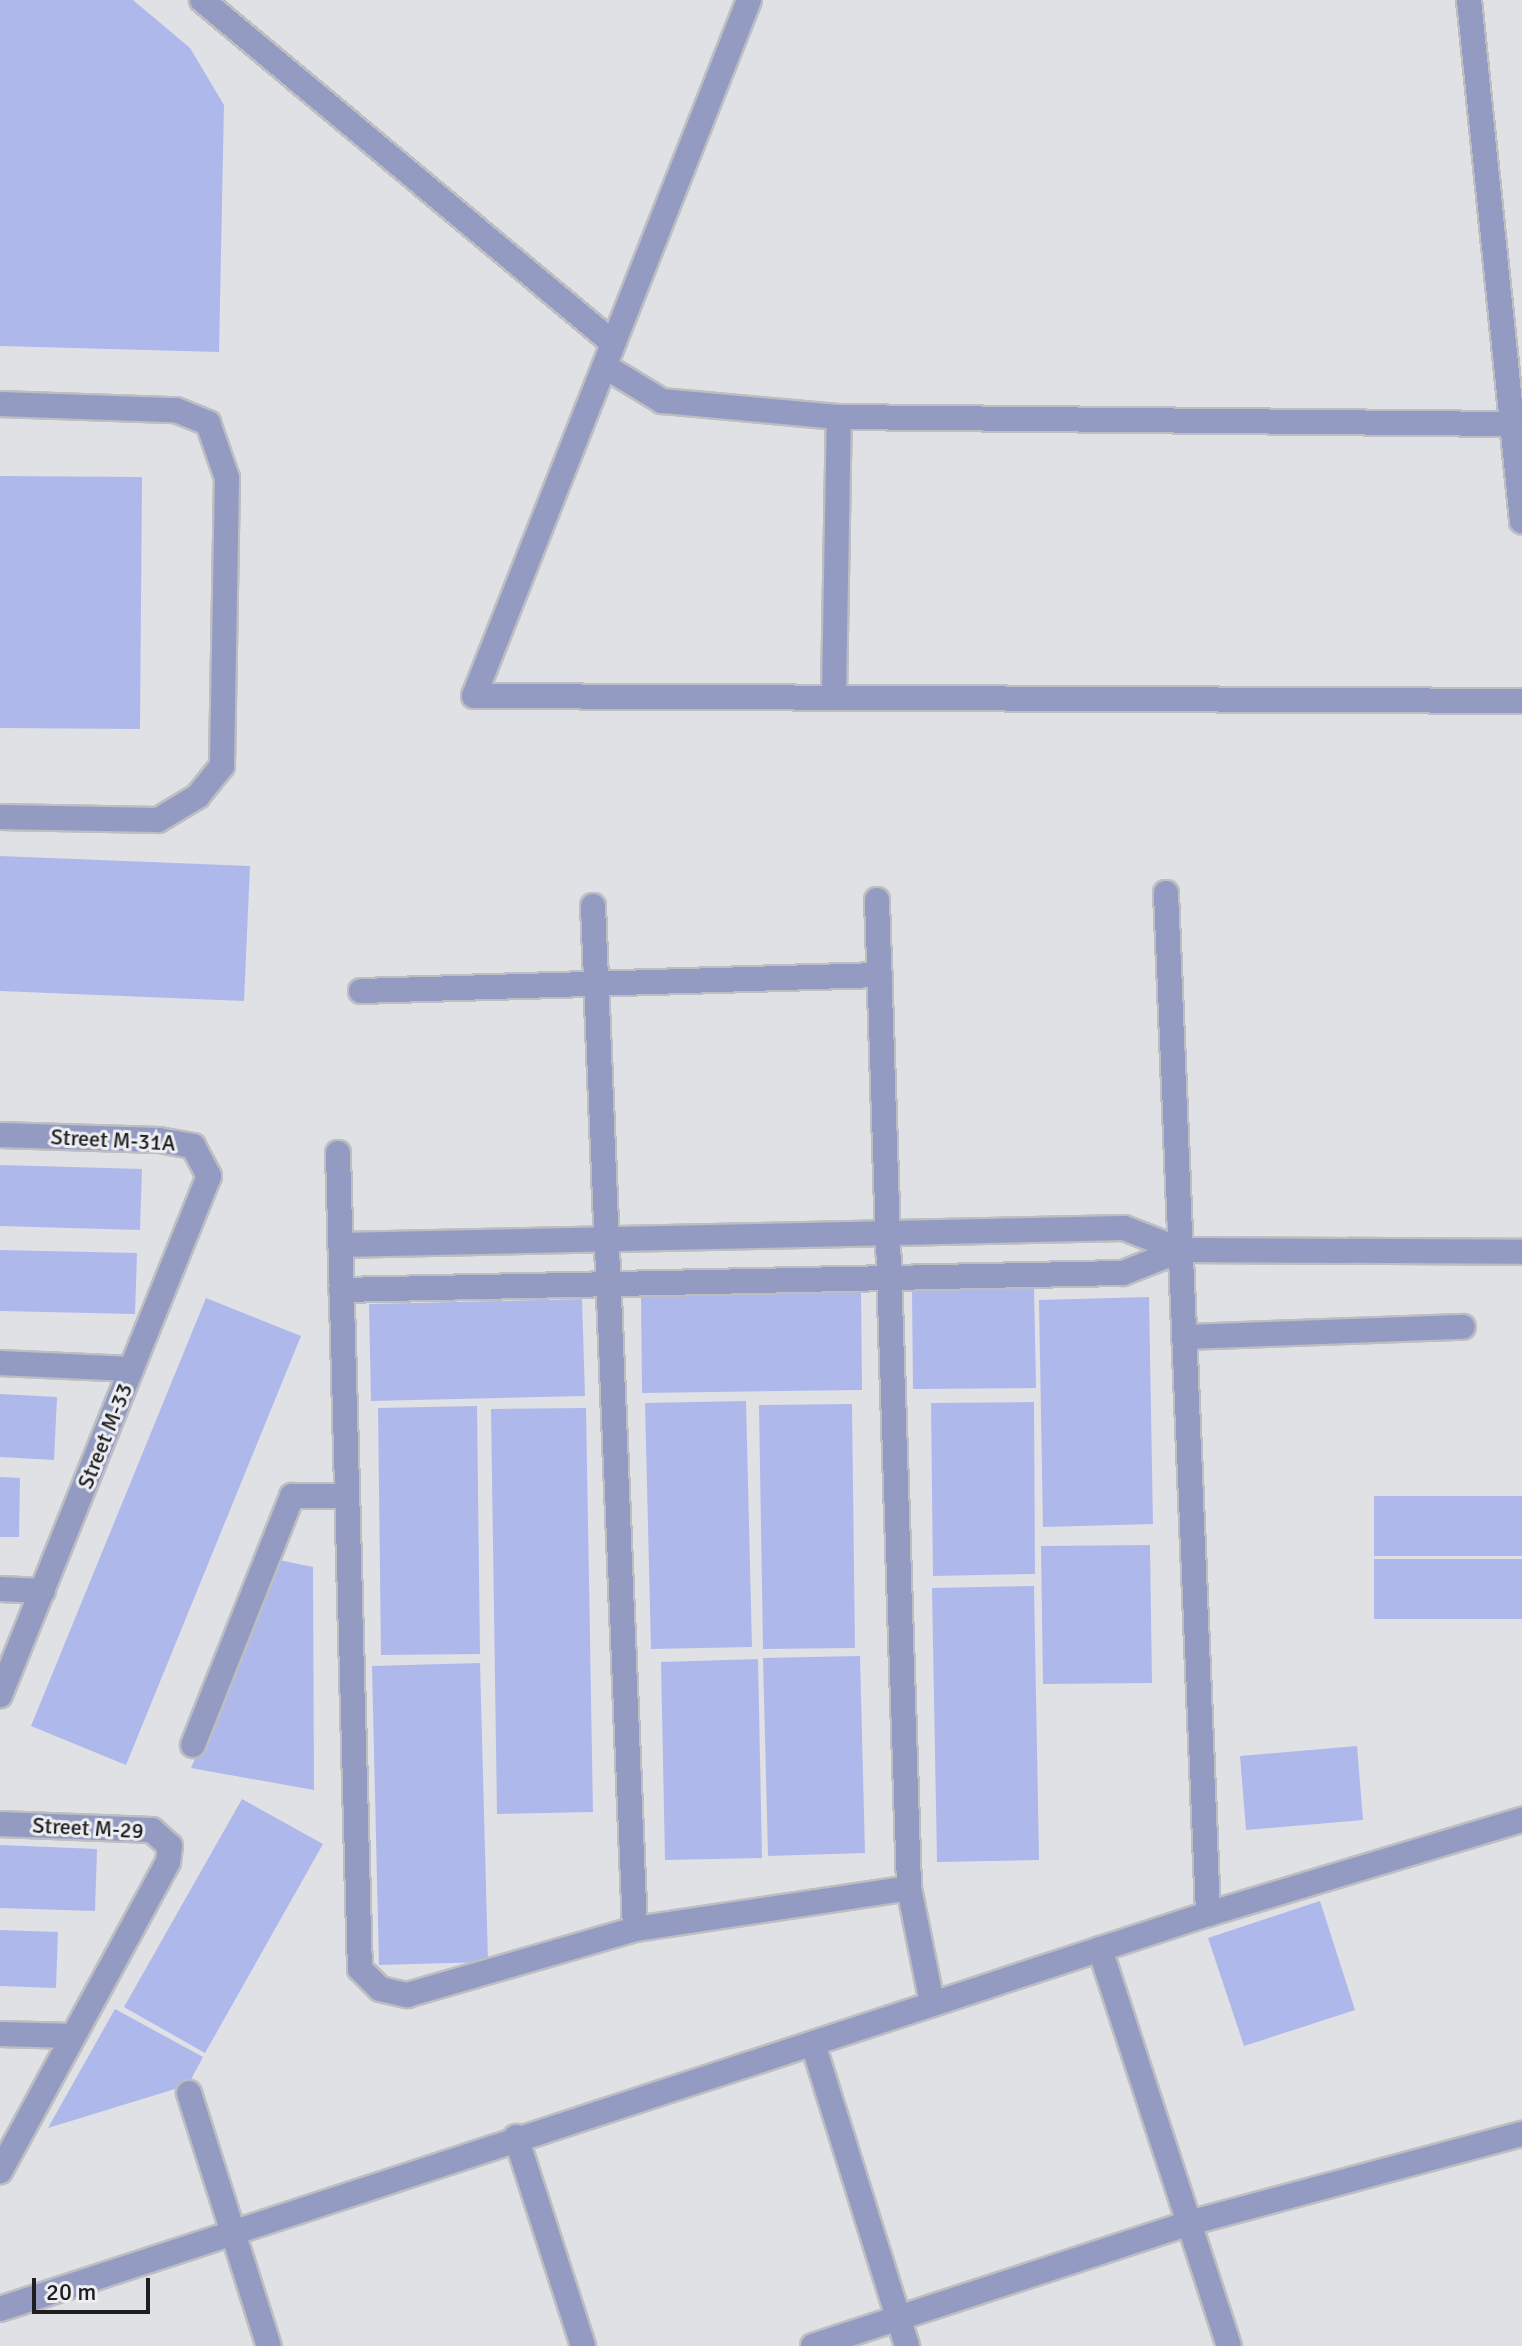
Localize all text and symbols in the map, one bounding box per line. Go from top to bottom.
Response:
street label: Street M-31A [50,1124,176,1156]
street label: Street M-33 [72,1379,138,1493]
street label: Street M-29 [32,1812,144,1844]
scale bar [36,2262,154,2312]
text: 20 m [46,2277,96,2307]

